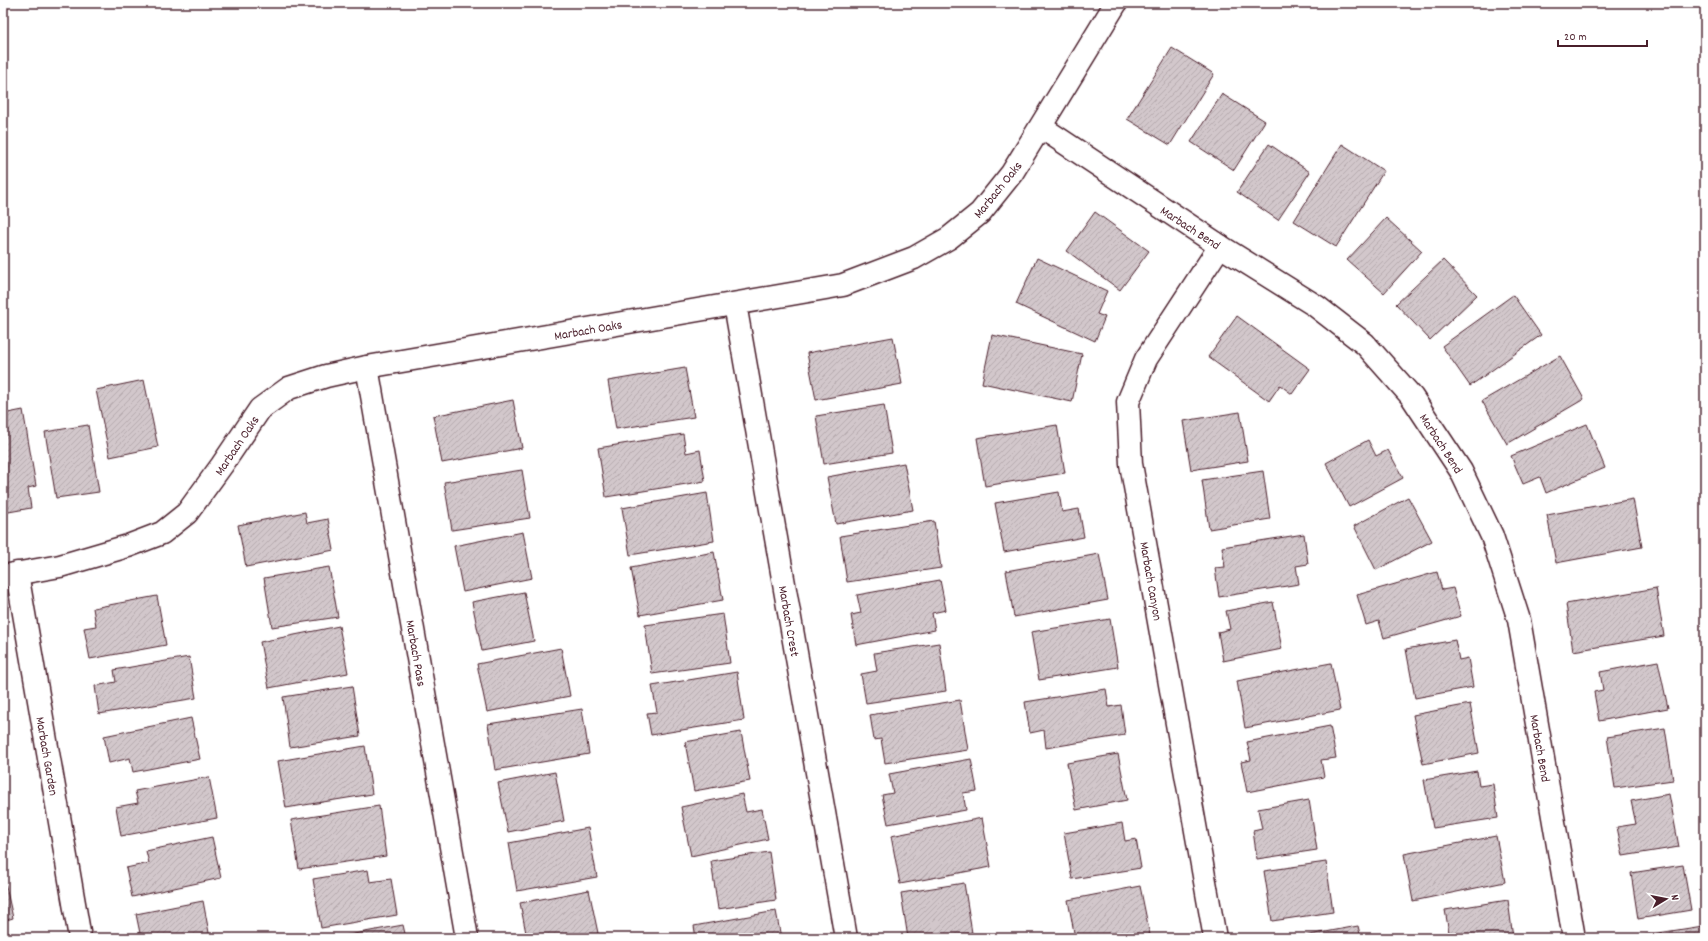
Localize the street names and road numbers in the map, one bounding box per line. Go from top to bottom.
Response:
street label: Marbach Oaks [970,158,1028,223]
street label: Marbach Bend [1156,203,1223,256]
street label: Marbach Oaks [553,316,624,347]
street label: Marbach Bend [1413,411,1466,478]
street label: Marbach Oaks [211,413,265,480]
street label: Marbach Canyon [1133,540,1166,622]
street label: Marbach Crest [772,585,803,659]
street label: Marbach Pass [399,619,430,688]
street label: Marbach Bend [1523,713,1554,784]
street label: Marbach Garden [29,716,62,797]

